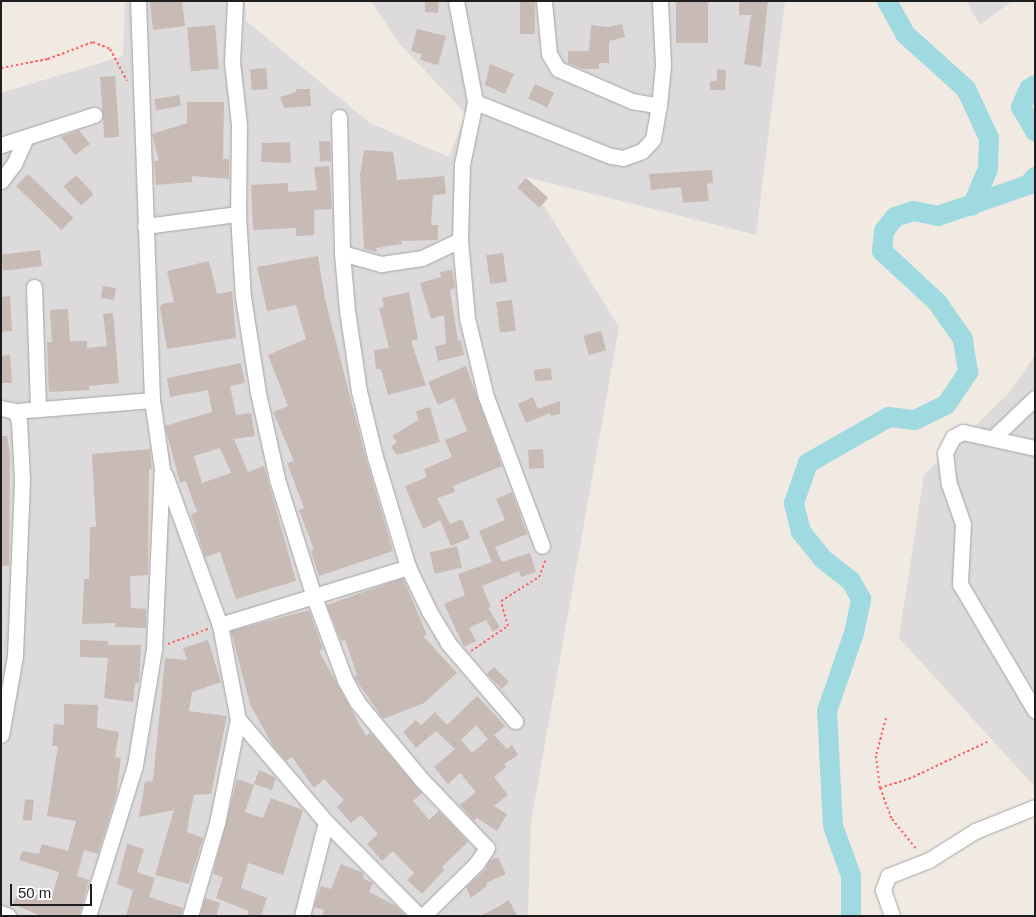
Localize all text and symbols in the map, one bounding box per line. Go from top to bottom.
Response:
scale bar [12,874,95,906]
text: 50 m [18,884,51,901]

